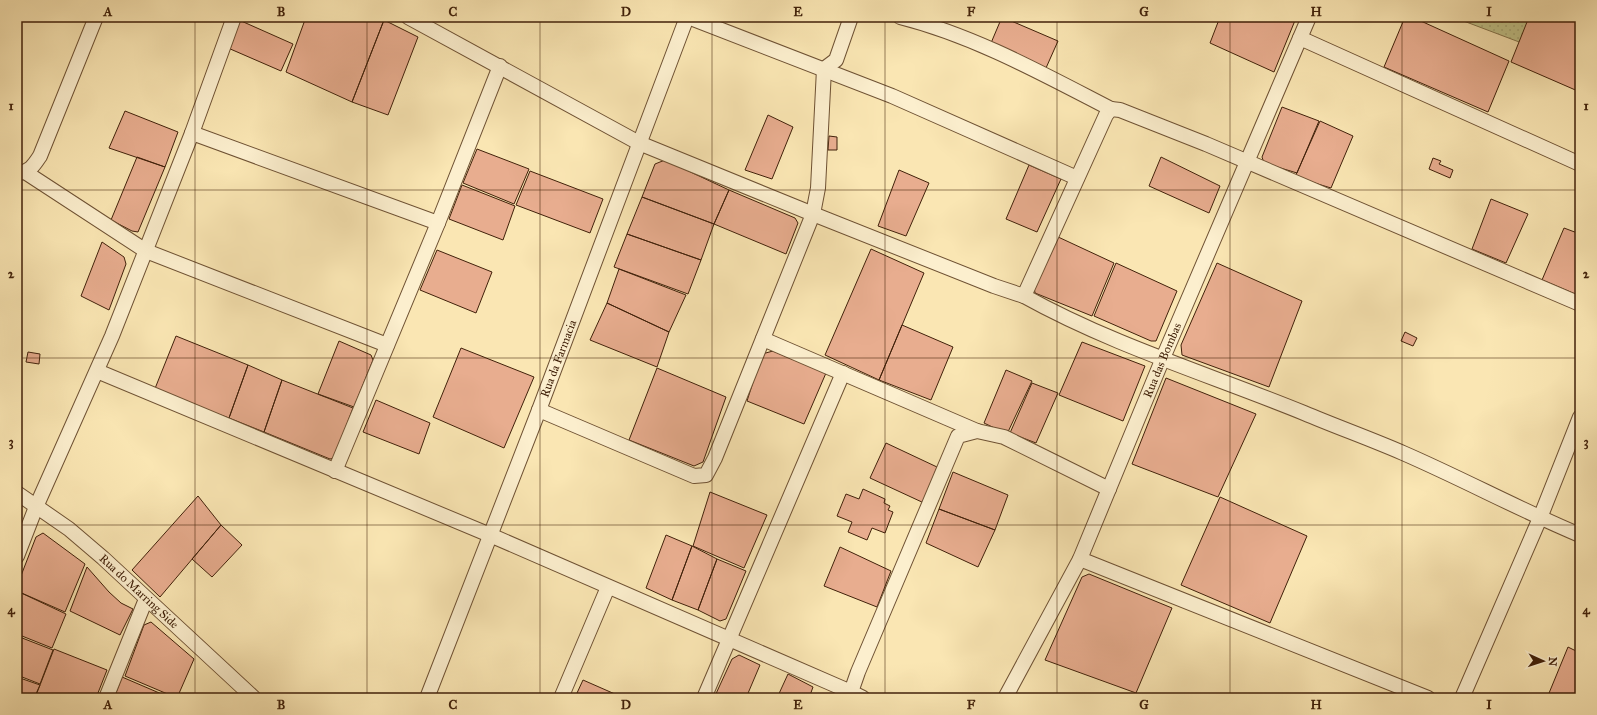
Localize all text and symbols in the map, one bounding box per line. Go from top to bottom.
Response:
text: A [103,4,113,20]
text: B [277,4,286,20]
text: C [449,4,458,20]
text: D [621,4,631,20]
text: E [793,4,803,20]
text: F [967,4,976,20]
text: G [1139,4,1149,20]
text: H [1310,4,1322,20]
text: I [1486,4,1492,20]
text: 1 [8,98,14,114]
text: 1 [1583,98,1589,114]
text: 2 [8,266,15,282]
text: 2 [1583,266,1590,282]
street label: Rua da Farmacia [537,317,580,399]
street label: Rua das Bombas [1140,321,1184,400]
text: 3 [8,434,14,450]
text: 3 [1583,434,1589,450]
street label: Rua do Marring Side [97,551,181,631]
text: 4 [7,602,15,618]
text: 4 [1582,602,1590,618]
north arrow [1523,641,1563,681]
text: N [1546,656,1559,667]
text: A [103,697,113,713]
text: B [277,697,286,713]
text: C [449,697,458,713]
text: D [621,697,631,713]
text: E [793,697,803,713]
text: F [967,697,976,713]
text: G [1139,697,1149,713]
text: H [1310,697,1322,713]
text: I [1486,697,1492,713]

